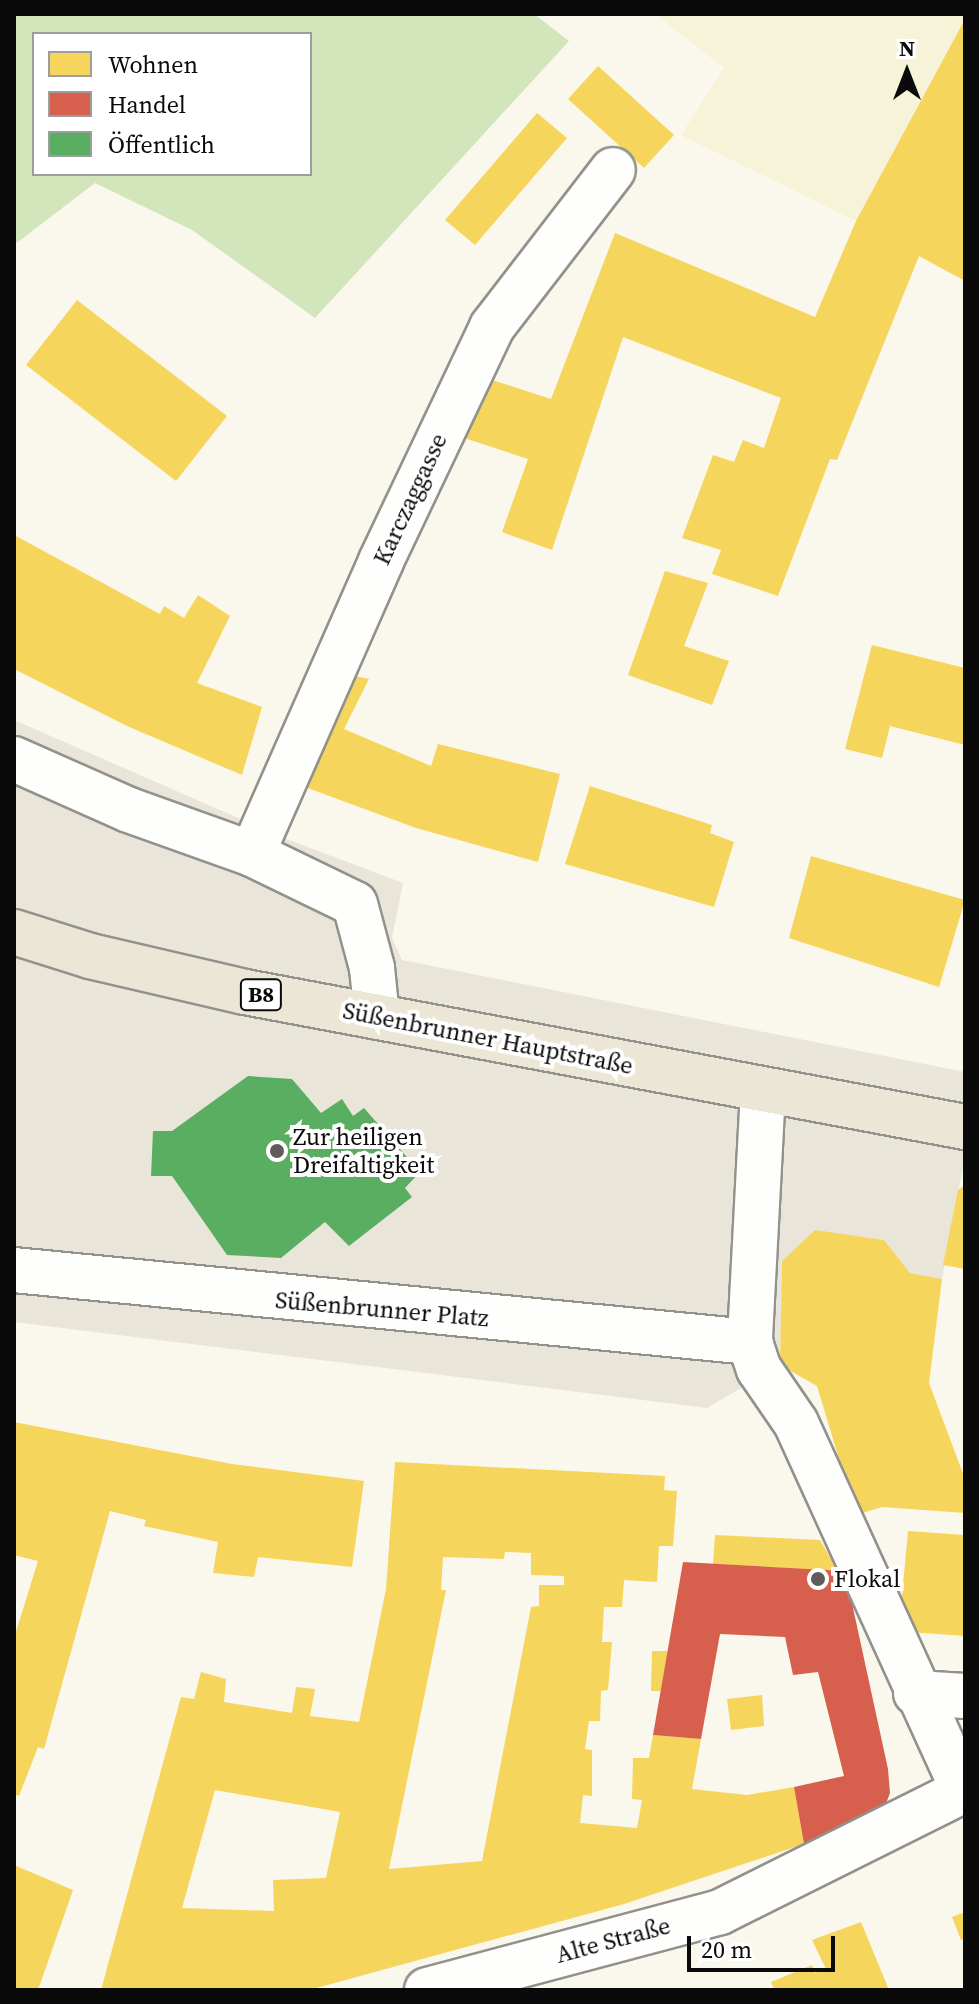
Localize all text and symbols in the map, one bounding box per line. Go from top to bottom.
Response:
legend [32,32,312,176]
north arrow [867,32,947,112]
text: N [899,33,915,63]
text: Wohnen [108,48,198,81]
text: Handel [108,88,186,121]
text: Öffentlich [108,128,215,161]
street label: Karczaggasse [367,429,453,569]
road number: B8 [239,977,283,1013]
street label: Süßenbrunner Hauptstraße [341,996,635,1080]
place label: Zur heiligen Dreifaltigkeit [293,1123,434,1179]
marker: Zur heiligen Dreifaltigkeit [268,1142,286,1160]
street label: Süßenbrunner Platz [274,1285,490,1333]
place label: Flokal [834,1565,900,1593]
marker: Flokal [809,1570,827,1588]
street label: Alte Straße [553,1911,673,1969]
scale bar [691,1920,839,1970]
text: 20 m [701,1933,752,1966]

